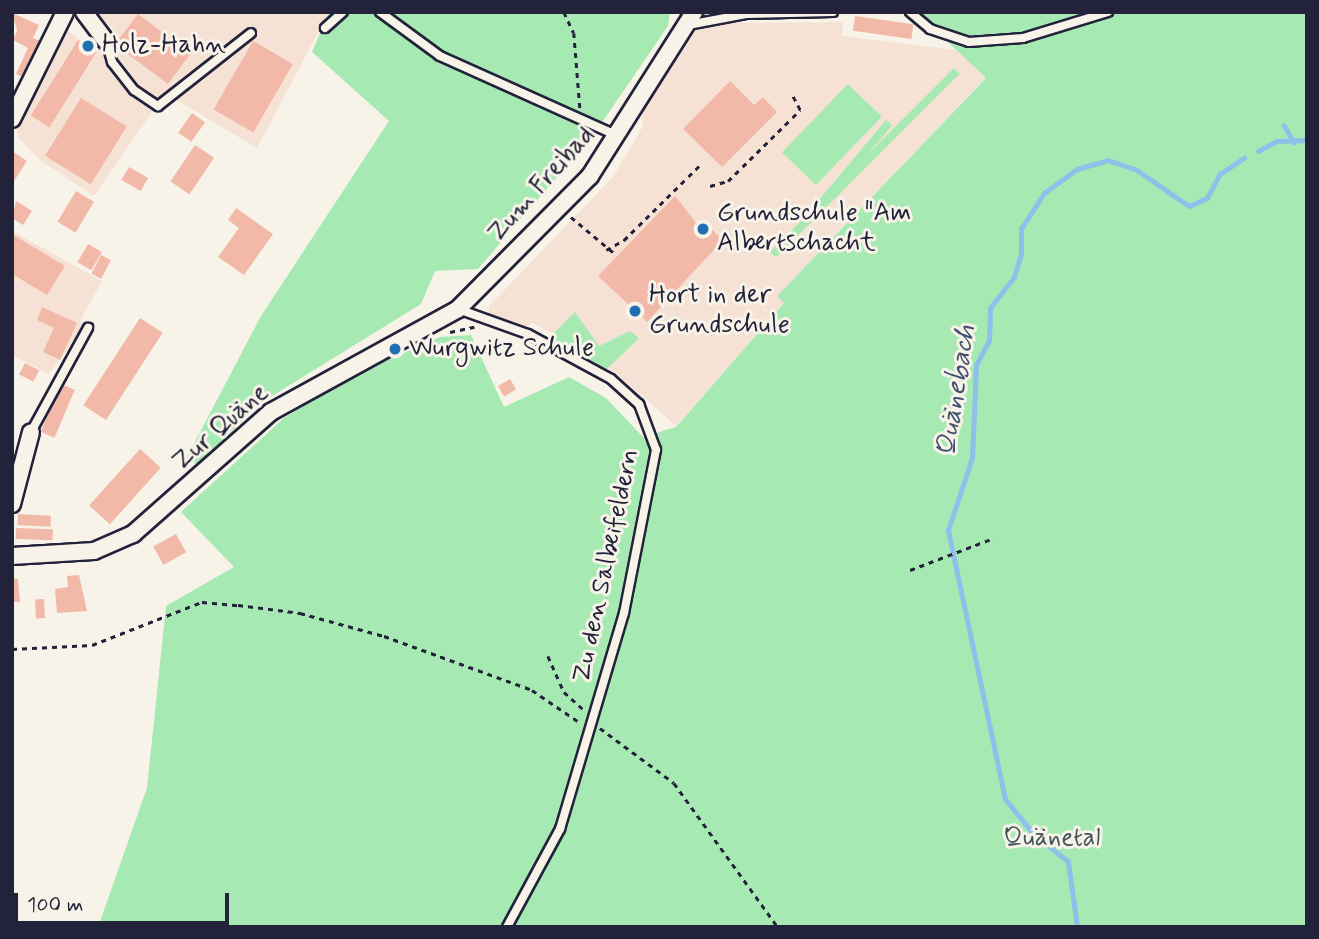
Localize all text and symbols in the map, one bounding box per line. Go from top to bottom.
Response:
place label: Holz-Hahn [102,30,226,62]
marker: Holz-Hahn [80,38,96,54]
street label: Zum Freibad [482,121,602,249]
place label: Grundschule "Am Albertschacht [717,198,911,260]
marker: Grundschule "Am Albertschacht [695,221,711,237]
place label: Hort in der Grundschule [649,280,790,342]
marker: Hort in der Grundschule [627,303,643,319]
water label: Quänebach [930,323,984,459]
place label: Wurgwitz Schule [409,333,594,365]
marker: Wurgwitz Schule [387,341,403,357]
street label: Zur Quäne [165,377,277,479]
street label: Zu den Salbeifeldern [568,450,646,682]
park label: Quänetal [1004,823,1100,855]
scale bar [18,880,233,924]
text: 100 m [27,891,83,919]

